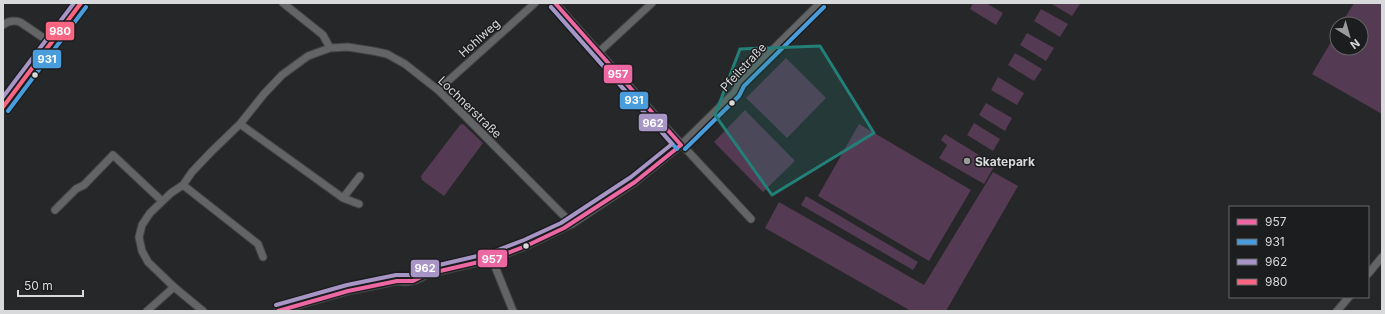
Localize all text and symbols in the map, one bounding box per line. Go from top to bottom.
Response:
street label: Hohlweg [455,16,503,60]
north arrow [1329,16,1369,56]
line badge: 980 [45,21,75,41]
text: 980 [49,24,71,38]
text: N [1347,36,1363,52]
street label: Pfeilstraße [717,40,769,94]
line badge: 931 [32,49,62,69]
text: 931 [38,52,57,66]
line badge: 957 [603,64,633,84]
text: 957 [608,67,628,81]
unlabelled marker [30,70,40,80]
street label: Lochnerstraße [435,73,505,141]
line badge: 931 [619,91,649,110]
text: 931 [625,93,644,107]
unlabelled marker [727,98,737,108]
line badge: 962 [638,113,668,132]
text: 962 [642,116,664,130]
place label: Skatepark [975,154,1035,169]
marker: Skatepark [962,156,972,166]
legend [1229,206,1369,298]
text: 957 [1265,214,1287,229]
text: 931 [1265,234,1285,249]
unlabelled marker [521,241,531,251]
line badge: 957 [477,249,508,268]
text: 957 [482,252,502,266]
text: 962 [1265,254,1287,269]
line badge: 962 [410,259,440,278]
text: 962 [414,261,436,275]
scale bar [18,272,83,298]
text: 980 [1265,274,1287,289]
text: 50 m [24,278,53,293]

